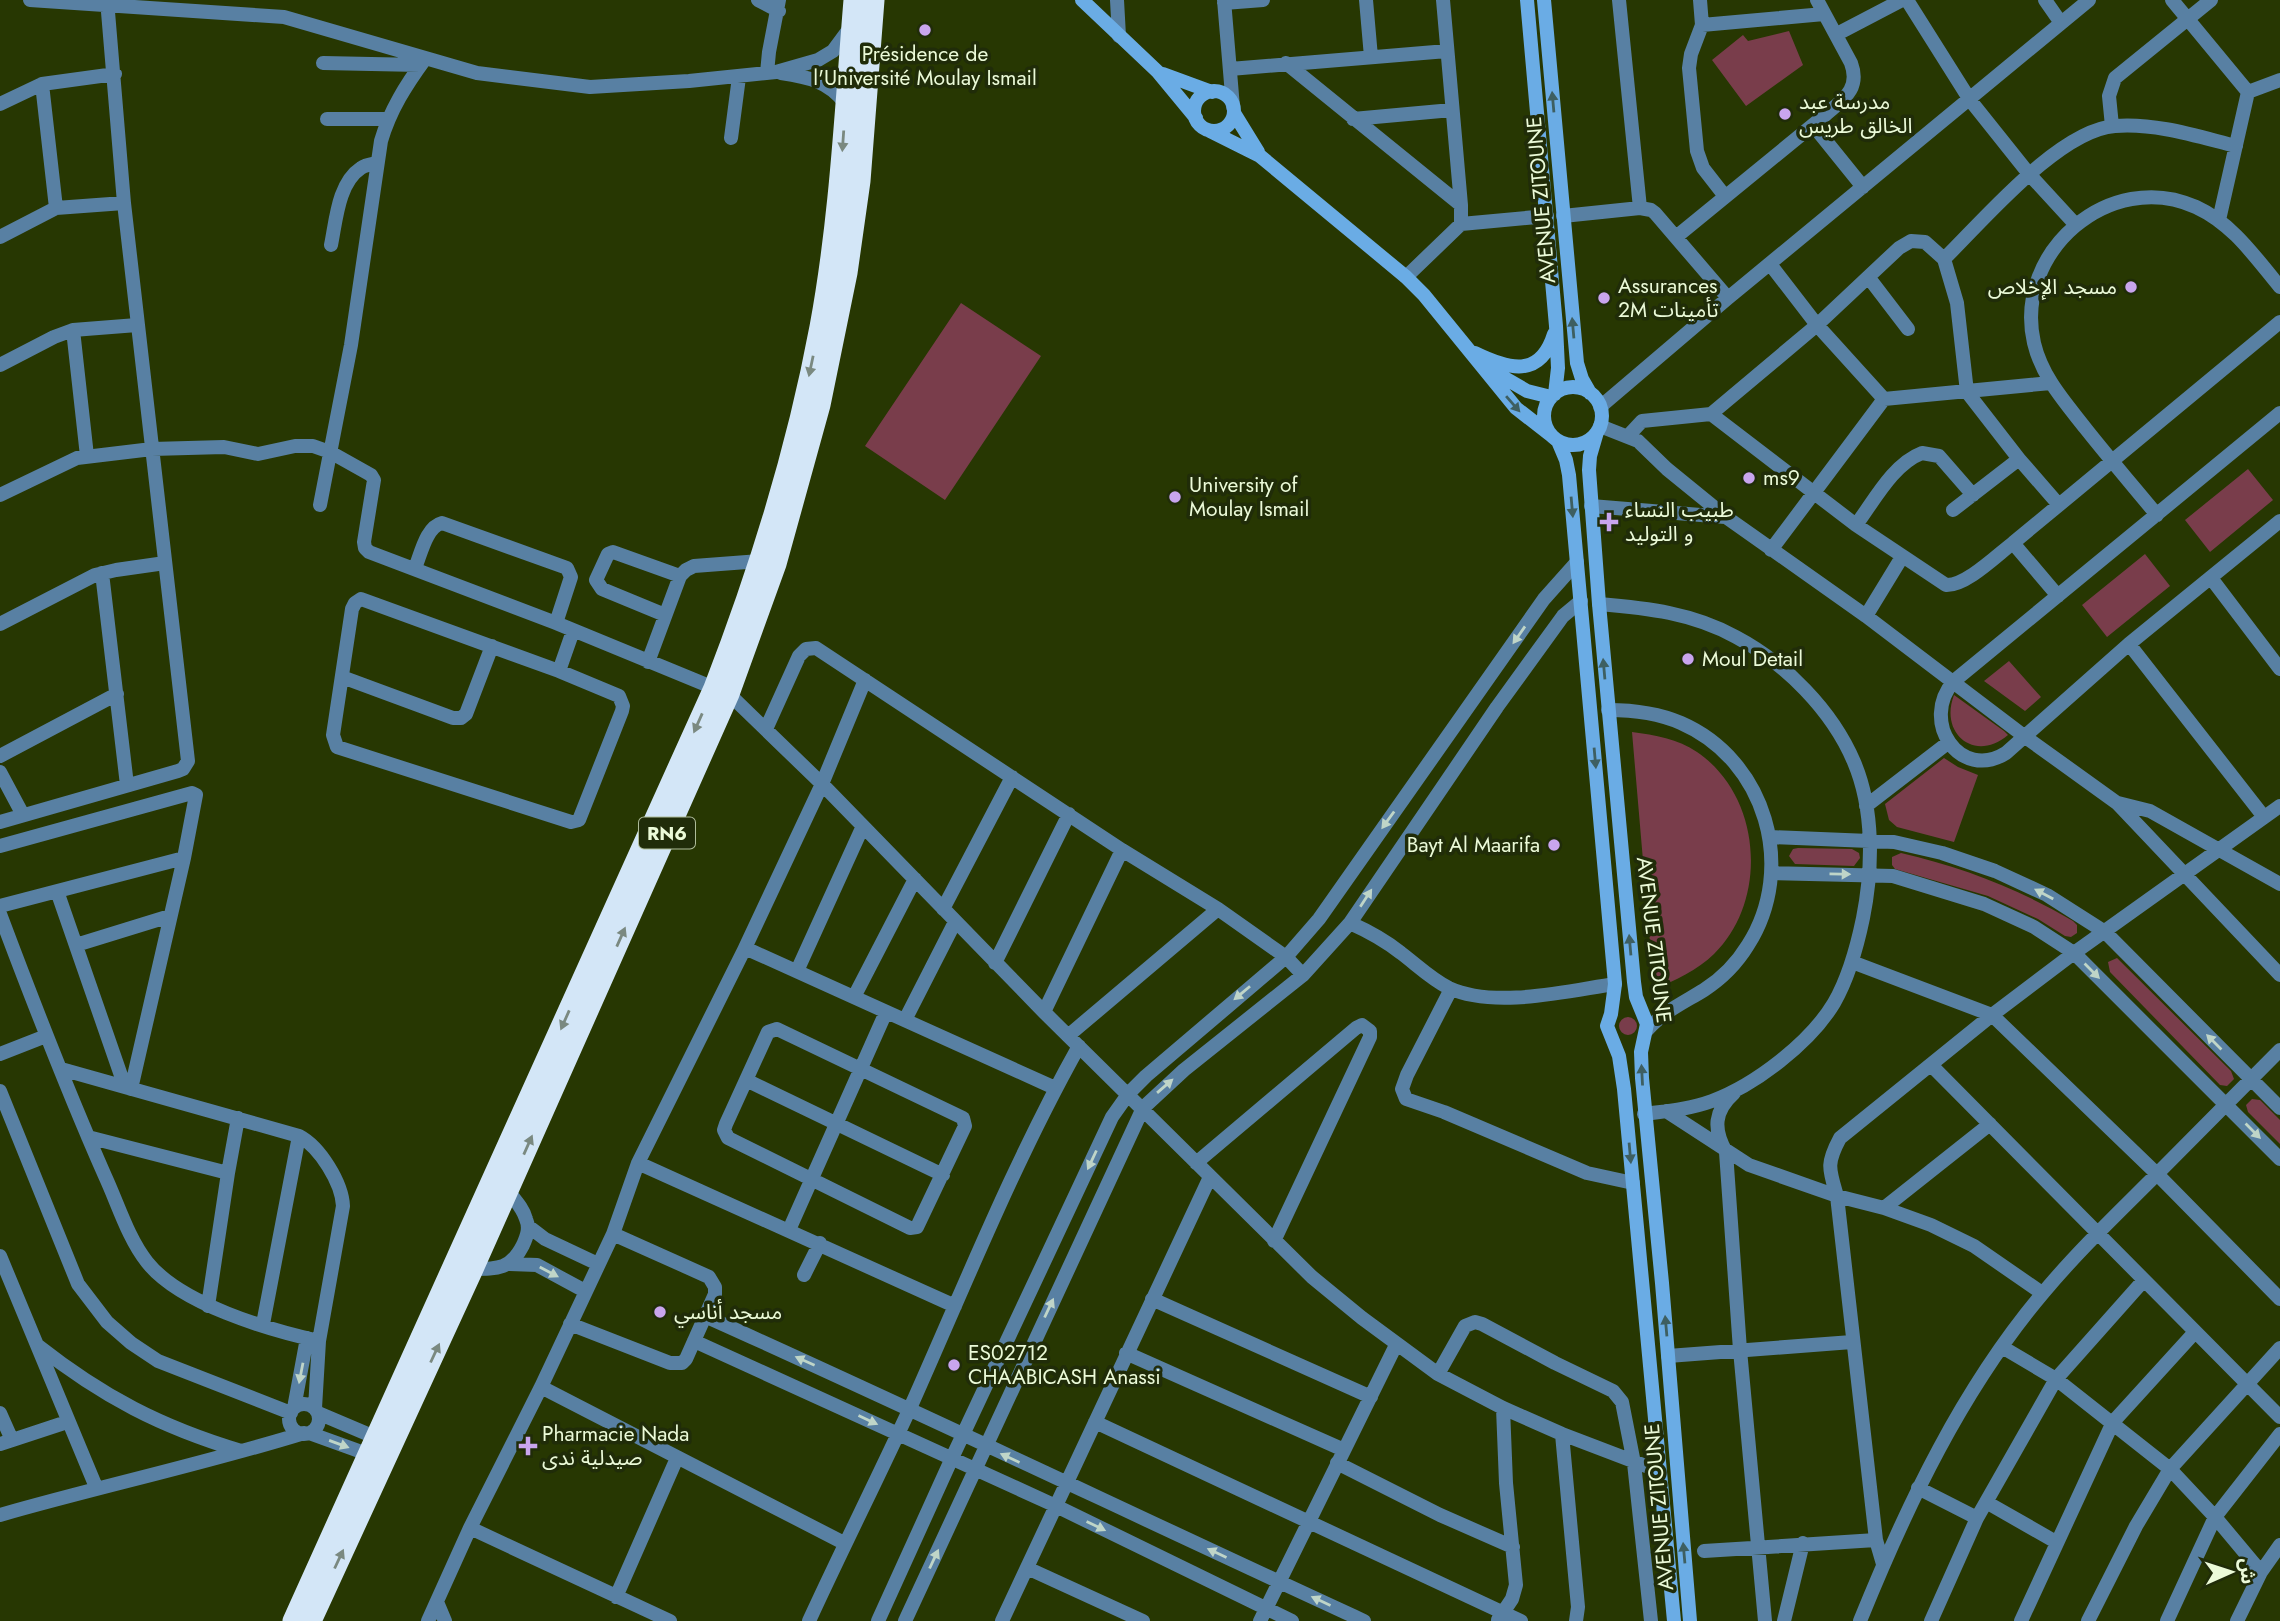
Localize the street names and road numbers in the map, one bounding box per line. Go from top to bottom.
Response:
street label: AVENUE ZITOUNE [1519,115,1563,285]
road number: RN6 [639,818,695,848]
street label: AVENUE ZITOUNE [1629,855,1679,1025]
street label: AVENUE ZITOUNE [1637,1422,1681,1592]

